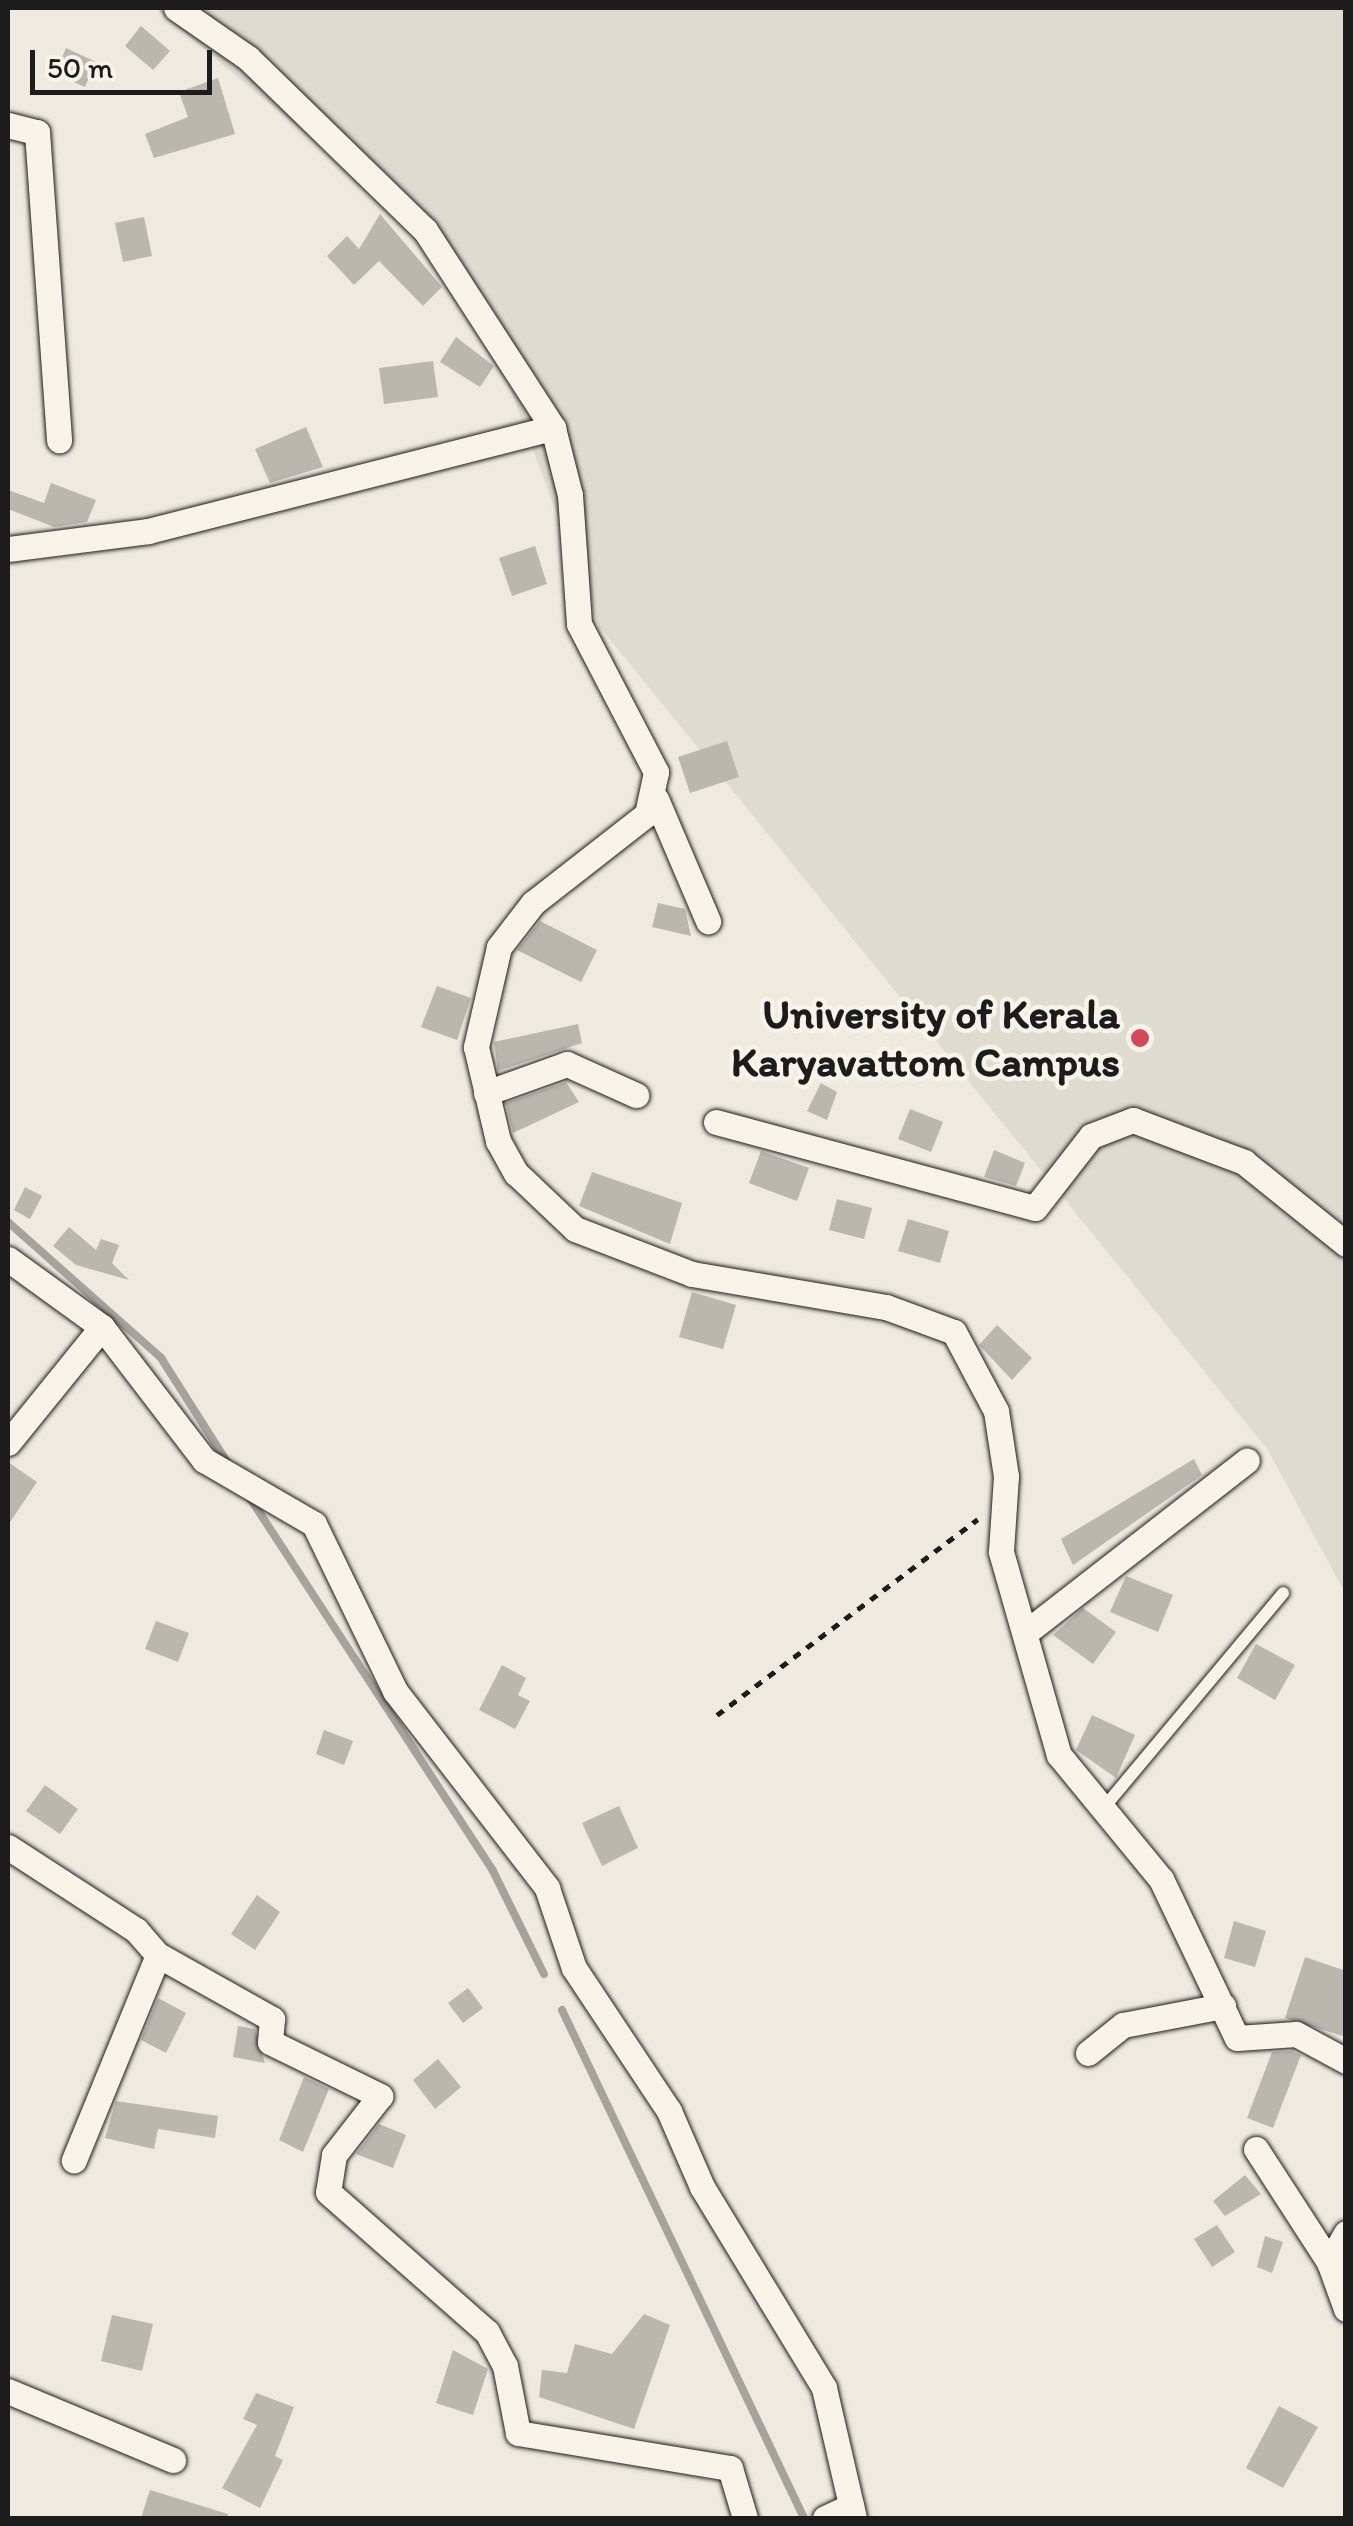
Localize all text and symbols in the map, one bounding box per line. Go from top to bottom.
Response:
scale bar [35,30,218,92]
text: 50 m [47,49,113,86]
place label: University of Kerala Karyavattom Campus [730,989,1120,1088]
marker: University of Kerala Karyavattom Campus [1129,1027,1151,1049]

